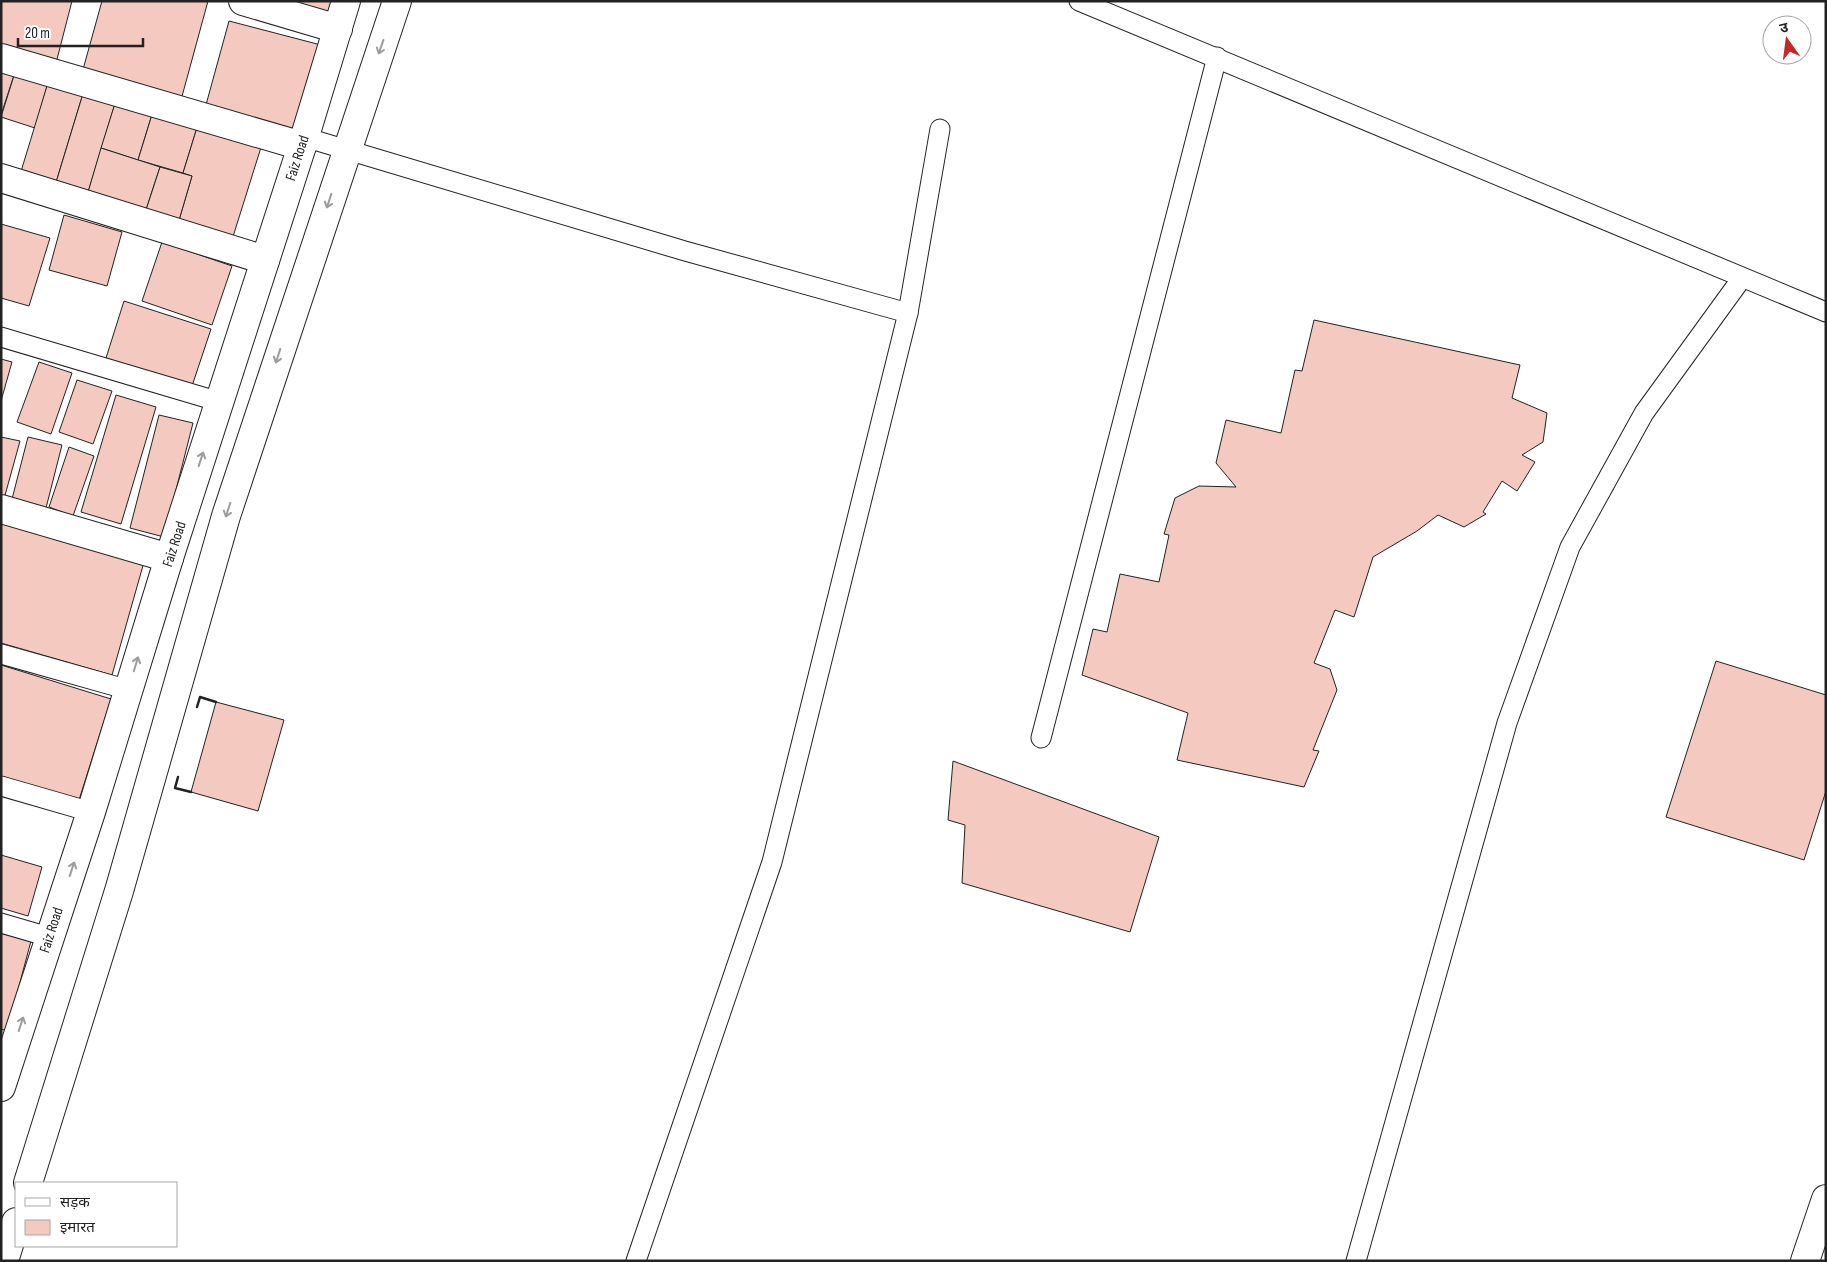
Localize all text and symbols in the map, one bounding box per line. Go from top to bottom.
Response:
scale bar [18,15,142,47]
north arrow [1762,15,1812,65]
text: उ [1778,18,1791,37]
text: 20 m [25,24,50,43]
one-way arrow [376,39,385,55]
street label: Faiz Road [281,133,314,183]
one-way arrow [324,193,333,209]
one-way arrow [273,347,283,363]
one-way arrow [197,452,206,468]
one-way arrow [222,502,232,518]
street label: Faiz Road [158,519,191,569]
one-way arrow [132,657,142,673]
one-way arrow [67,862,77,878]
street label: Faiz Road [35,905,68,955]
one-way arrow [17,1016,27,1032]
legend [15,1182,178,1247]
text: सड़क [60,1193,90,1212]
text: इमारत [60,1218,95,1237]

